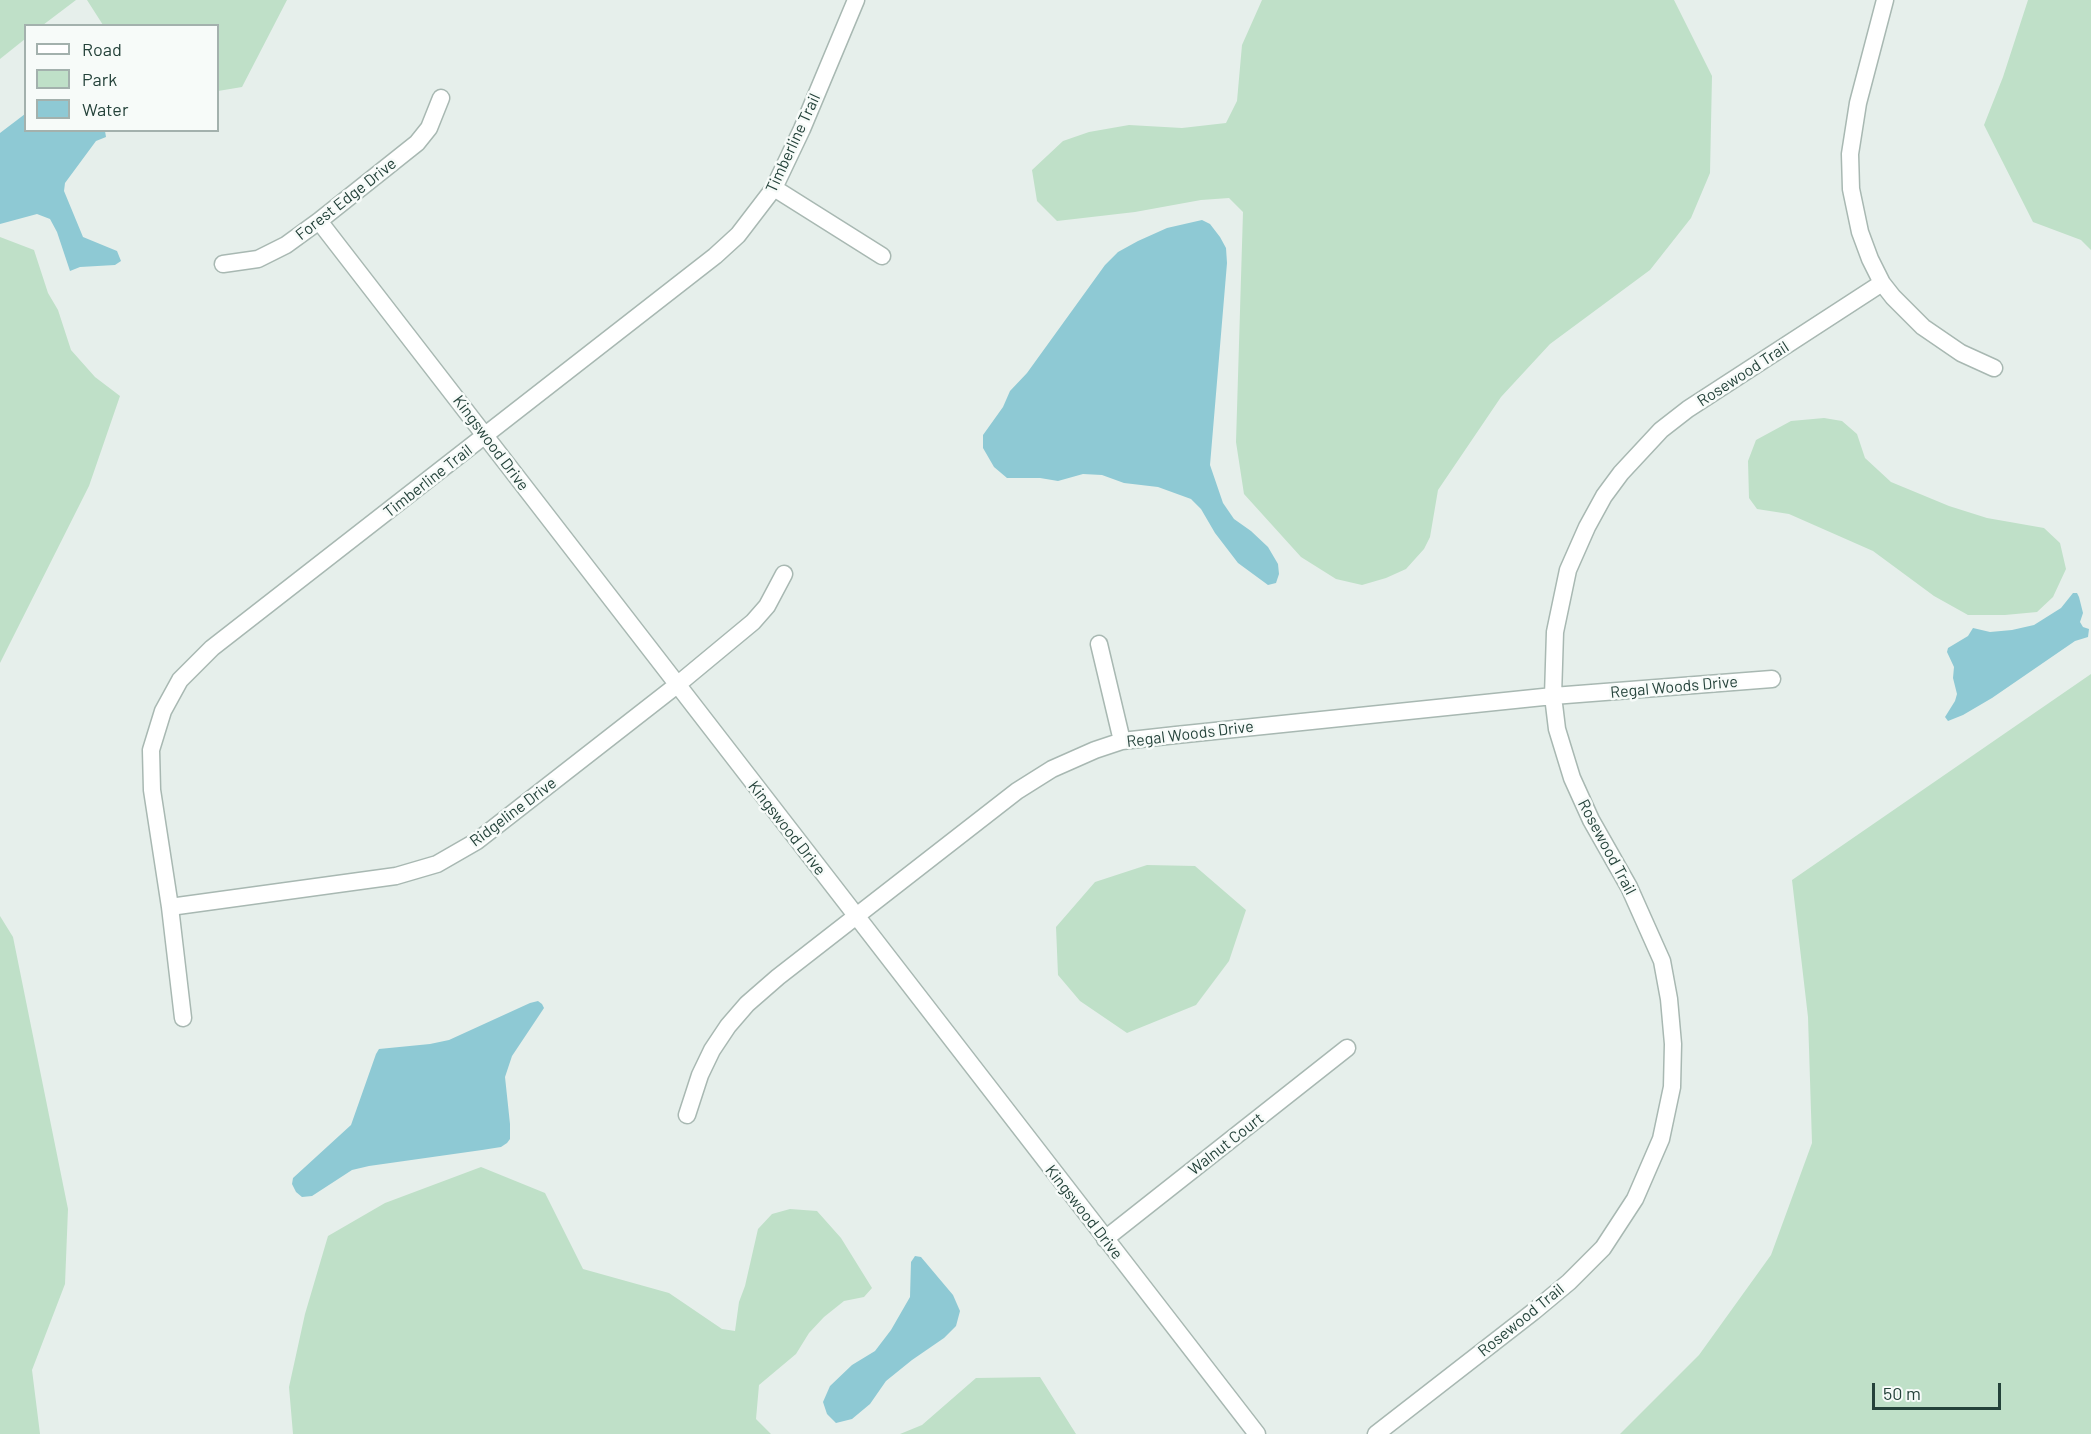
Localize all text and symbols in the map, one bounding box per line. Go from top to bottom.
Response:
legend [24,24,219,132]
text: Road [82,38,122,60]
text: Park [82,68,117,90]
street label: Timberline Trail [762,90,824,196]
text: Water [82,98,129,120]
street label: Forest Edge Drive [292,154,400,244]
street label: Rosewood Trail [1694,337,1792,411]
street label: Kingswood Drive [449,392,533,494]
street label: Timberline Trail [380,440,476,522]
street label: Regal Woods Drive [1609,672,1739,702]
street label: Regal Woods Drive [1125,717,1255,751]
street label: Ridgeline Drive [466,773,560,851]
street label: Kingswood Drive [744,777,830,879]
street label: Rosewood Trail [1574,796,1640,898]
street label: Walnut Court [1185,1109,1267,1179]
street label: Kingswood Drive [1041,1161,1127,1263]
street label: Rosewood Trail [1474,1279,1568,1361]
scale bar [1875,1371,2004,1409]
text: 50 m [1883,1382,1921,1404]

